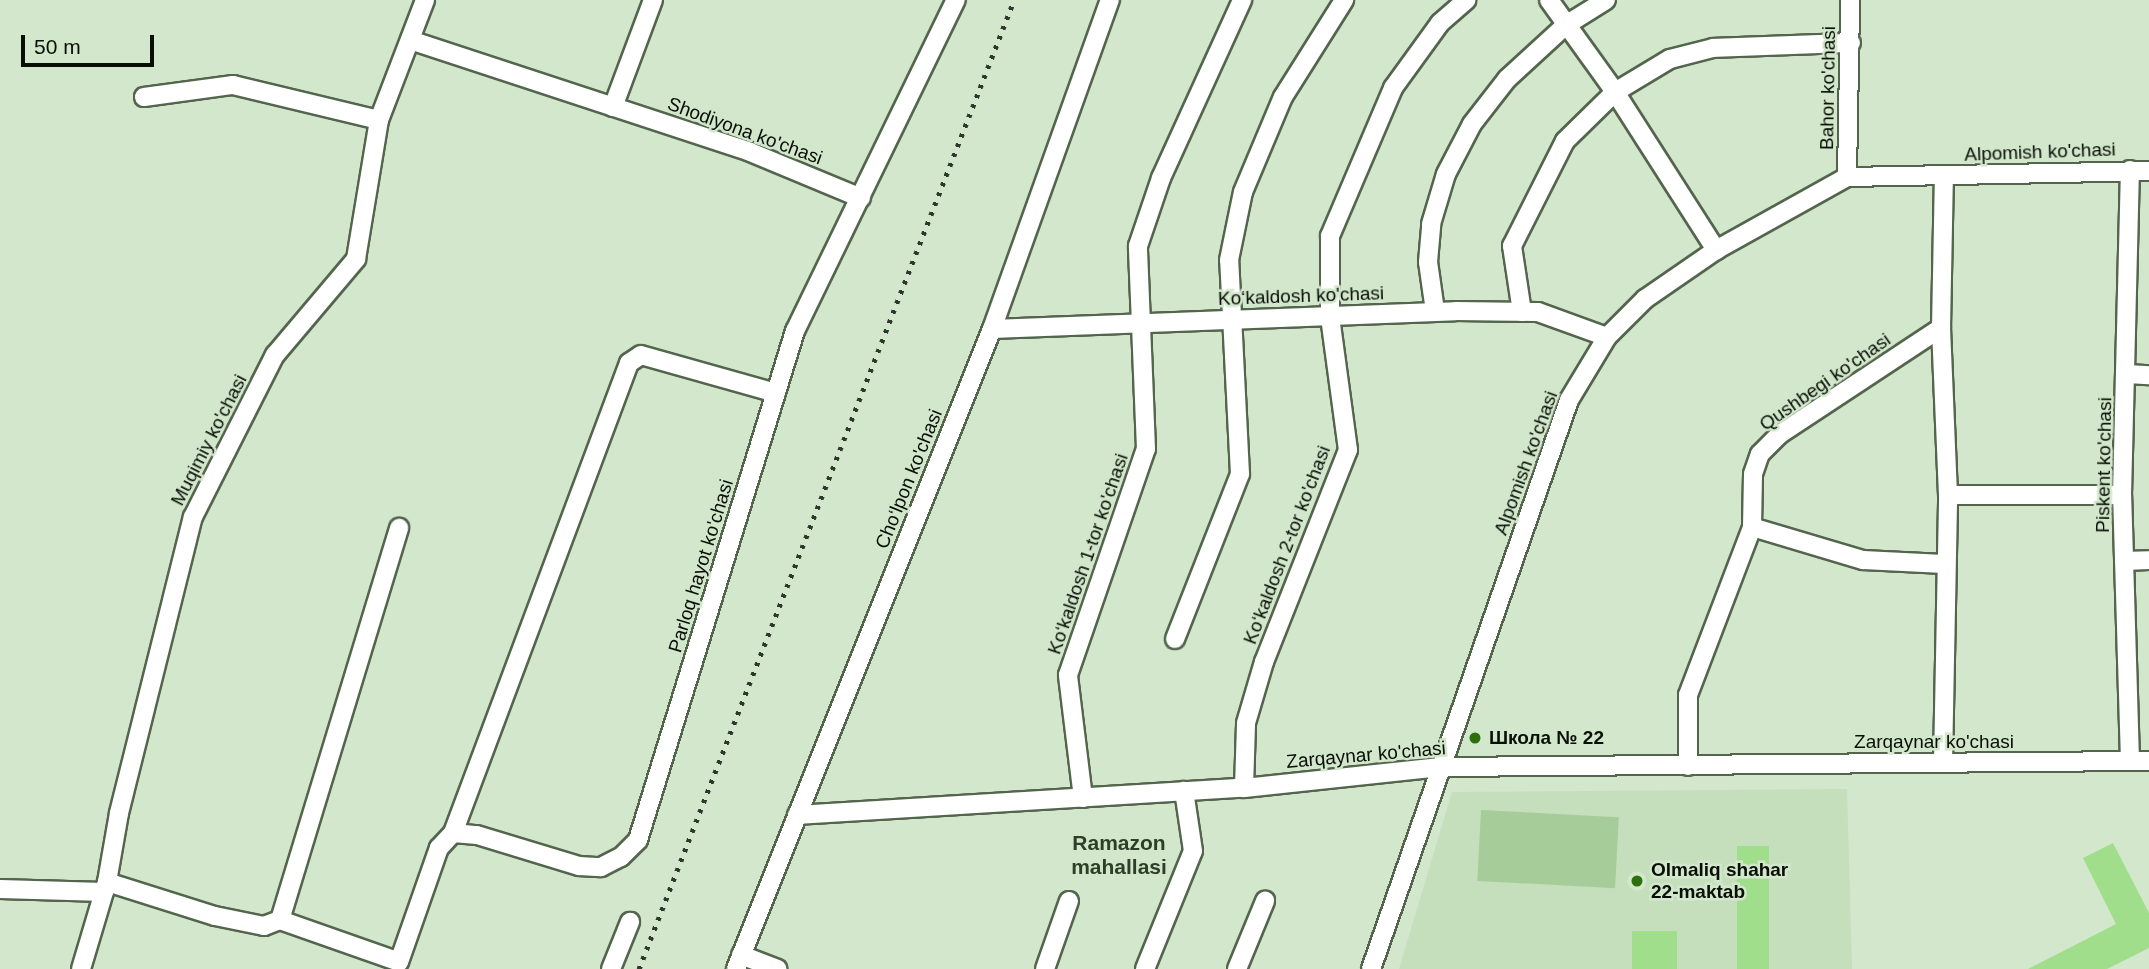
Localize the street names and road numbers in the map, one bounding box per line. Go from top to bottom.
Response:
street label: Bahor ko'chasi [1816,26,1840,150]
street label: Shodiyona ko'chasi [664,92,826,170]
street label: Alpomish ko'chasi [1964,138,2116,166]
street label: Ko‘kaldosh ko'chasi [1218,282,1384,310]
street label: Qushbegi ko'chasi [1755,328,1895,436]
street label: Muqimiy ko'chasi [166,371,252,509]
street label: Alpomish ko'chasi [1489,388,1563,538]
street label: Piskent ko'chasi [2091,397,2117,533]
street label: Cho‘lpon ko'chasi [871,406,947,552]
street label: Ko‘kaldosh 2-tor ko'chasi [1239,443,1335,647]
street label: Ko‘kaldosh 1-tor ko'chasi [1043,451,1133,657]
street label: Parloq hayot ko'chasi [664,477,738,655]
street label: Zarqaynar ko'chasi [1854,731,2014,753]
street label: Zarqaynar ko'chasi [1285,737,1447,773]

